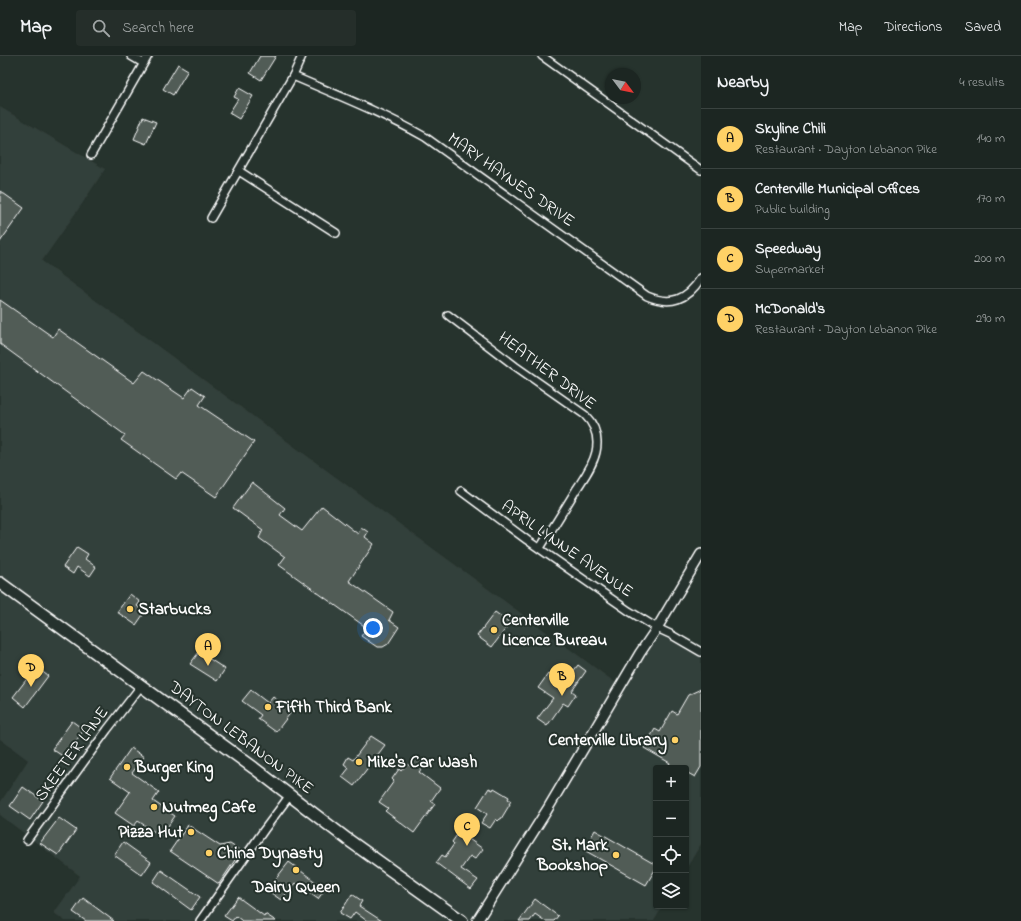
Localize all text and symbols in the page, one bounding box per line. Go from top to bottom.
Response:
search box [76,10,356,46]
text: Map [20,14,52,41]
icon: search [90,17,112,39]
text: Search here [122,17,194,39]
text: Map [839,17,862,38]
text: Directions [884,17,942,38]
text: Saved [964,17,1001,38]
north arrow [605,68,641,104]
text: Nearby [717,70,769,95]
text: 4 results [959,73,1005,92]
text: Skyline Chili [755,118,826,140]
street label: MARY HAYNES DRIVE [442,127,580,233]
text: A [726,129,734,148]
text: 140 m [977,129,1005,148]
text: Restaurant · Dayton Lebanon Pike [755,140,937,159]
text: Centerville Municipal Offices [755,178,920,200]
text: B [726,189,734,208]
text: 170 m [977,189,1005,208]
text: Public building [755,200,830,219]
text: Speedway [755,238,821,260]
text: C [726,249,734,268]
text: 200 m [974,249,1005,268]
text: Supermarket [755,260,825,279]
text: McDonald's [755,298,825,320]
text: D [725,309,735,328]
text: 290 m [976,309,1005,328]
text: Restaurant · Dayton Lebanon Pike [755,320,937,339]
street label: HEATHER DRIVE [493,326,601,416]
street label: APRIL LYNNE AVENUE [496,494,638,604]
place label: Starbucks [138,597,212,622]
marker: Starbucks [125,604,135,614]
place label: Centerville Licence Bureau [502,608,607,653]
your location [363,618,383,638]
marker: Centerville Licence Bureau [489,625,499,635]
pin: A [195,633,221,666]
pin: D [18,654,44,687]
pin: B [549,663,575,696]
street label: DAYTON LEBANON PIKE [163,675,319,801]
place label: Fifth Third Bank [275,695,392,720]
street label: SKEETER LANE [29,701,115,807]
marker: Fifth Third Bank [263,702,273,712]
place label: Centerville Library [548,728,668,755]
marker: Centerville Library [670,735,680,745]
place label: Mike's Car Wash [367,750,477,775]
place label: Burger King [134,755,214,782]
marker: Mike's Car Wash [354,757,364,767]
marker: Burger King [122,762,132,772]
map controls [653,765,689,909]
button: + [653,765,689,801]
place label: Nutmeg Cafe [162,795,257,822]
button: − [653,801,689,837]
marker: Nutmeg Cafe [149,802,159,812]
pin: C [454,813,480,846]
place label: Pizza Hut [118,820,183,845]
marker: Pizza Hut [186,827,196,837]
place label: St. Mark Bookshop [536,833,609,878]
button: locate [653,837,689,873]
place label: China Dynasty [217,841,323,868]
marker: China Dynasty [204,848,214,858]
marker: St. Mark Bookshop [611,850,621,860]
marker: Dairy Queen [291,865,301,875]
button: layers [653,873,689,909]
place label: Dairy Queen [251,875,341,902]

